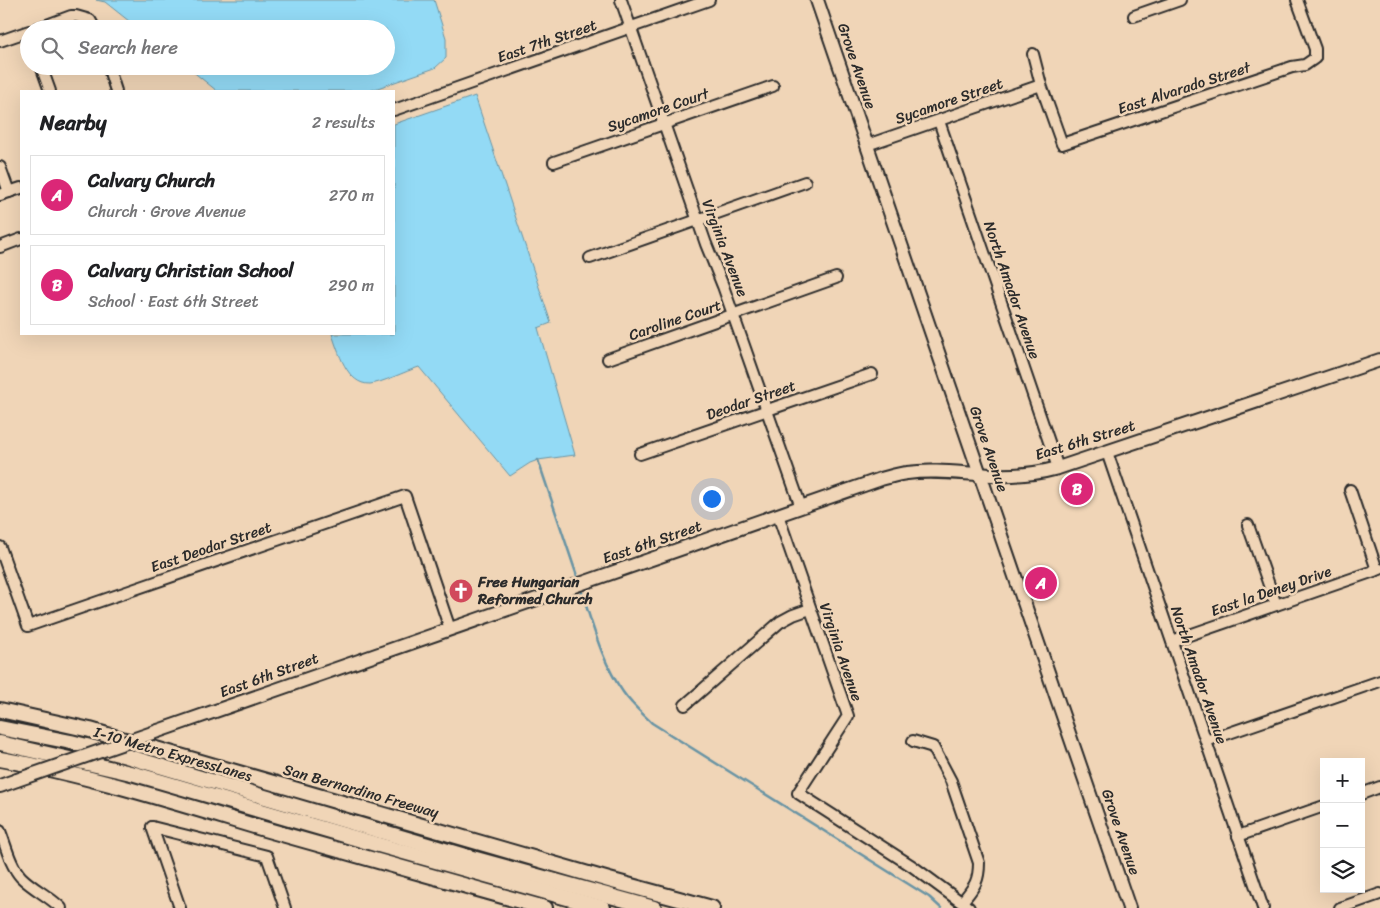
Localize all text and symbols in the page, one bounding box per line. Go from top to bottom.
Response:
street label: East 7th Street [494,12,601,70]
street label: Grove Avenue [830,19,884,113]
search box [20,20,395,75]
text: Search here [78,31,178,64]
icon: search [38,34,66,62]
street label: East Alvarado Street [1114,54,1255,122]
street label: Sycamore Street [891,70,1007,132]
street label: Sycamore Court [604,80,713,140]
text: Nearby [40,104,106,142]
text: 2 results [312,108,375,137]
text: Calvary Church [88,164,215,197]
text: A [52,181,62,210]
text: 270 m [329,181,374,210]
street label: Virginia Avenue [694,195,756,301]
text: Church · Grove Avenue [88,197,246,226]
street label: North Amador Avenue [976,217,1048,363]
text: Calvary Christian School [88,254,294,287]
text: B [52,271,62,300]
text: 290 m [328,271,374,300]
text: School · East 6th Street [88,287,258,316]
street label: Caroline Court [625,292,725,348]
street label: Deodar Street [703,372,800,427]
street label: Grove Avenue [962,402,1016,496]
street label: East 6th Street [1032,412,1139,468]
pin: B [1061,470,1093,508]
your location [699,486,725,512]
street label: East 6th Street [599,513,706,571]
street label: East Deodar Street [147,514,275,580]
street label: East la Deney Drive [1207,558,1335,624]
pin: A [1025,564,1057,602]
place label: Free Hungarian Reformed Church [477,569,593,612]
church icon: Free Hungarian Reformed Church [448,578,474,604]
street label: Virginia Avenue [812,599,870,705]
street label: North Amador Avenue [1163,602,1235,748]
street label: East 6th Street [216,645,323,705]
street label: I-10 Metro ExpressLanes [90,719,256,789]
street label: San Bernardino Freeway [280,756,442,826]
map controls [1320,758,1365,893]
button: + [1320,758,1365,803]
street label: Grove Avenue [1094,785,1148,879]
button: − [1320,803,1365,848]
button: layers [1320,848,1365,893]

